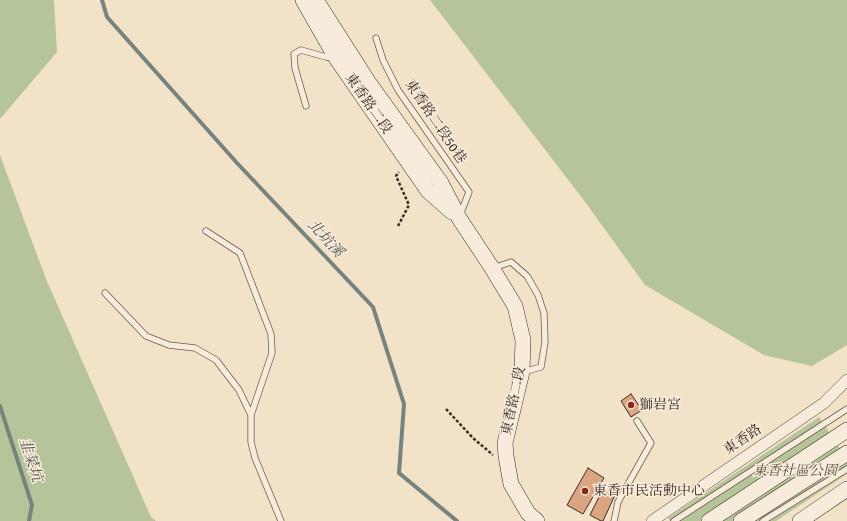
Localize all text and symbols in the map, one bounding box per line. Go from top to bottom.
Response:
street label: 東香路二段 [341,71,395,137]
street label: 東香路二段50巷 [401,77,469,167]
water label: 北坑溪 [303,216,347,262]
street label: 東香路二段 [499,365,529,437]
place label: 獅岩宮 [639,397,681,413]
marker: 獅岩宮 [626,400,636,410]
street label: 東香路 [721,421,765,459]
water label: 韭菜坑 [14,436,46,484]
park label: 東香社區公園 [753,463,837,479]
place label: 東香市民活動中心 [593,483,705,499]
marker: 東香市民活動中心 [580,486,590,496]

